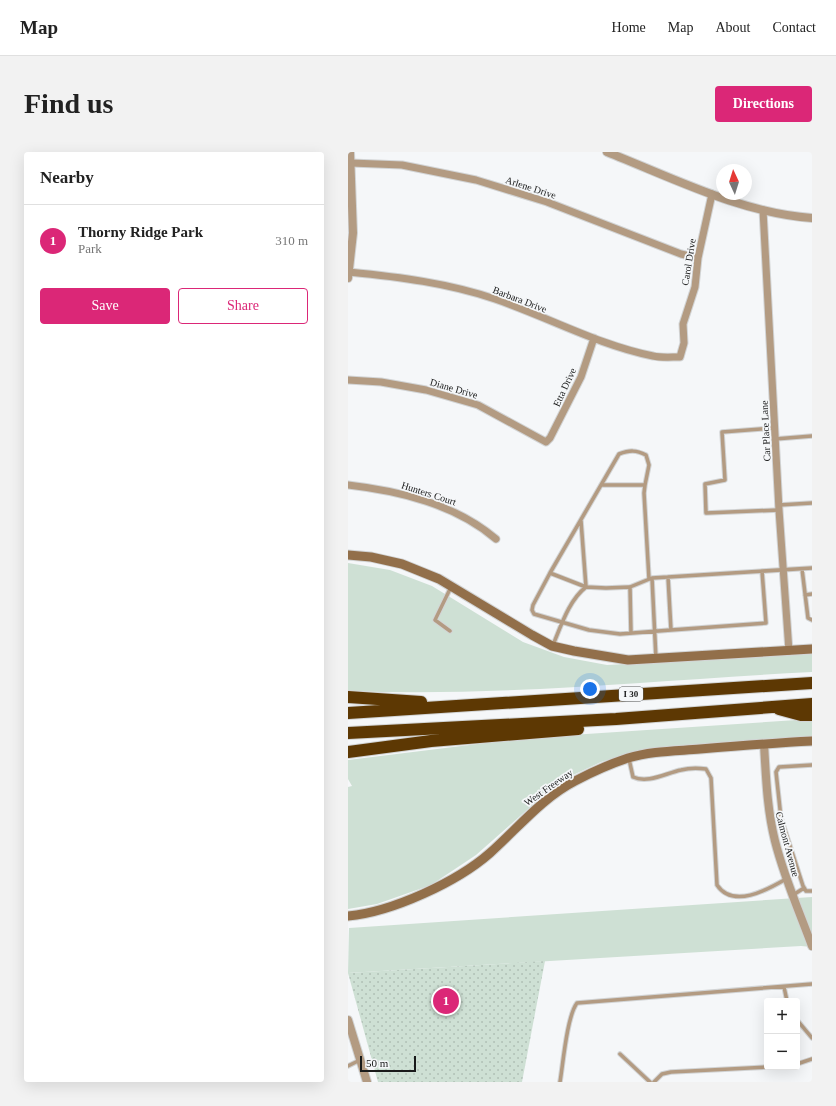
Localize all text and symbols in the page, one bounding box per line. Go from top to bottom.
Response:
text: Map [20,17,58,38]
text: Home [612,20,646,35]
text: Map [668,20,693,35]
text: About [715,20,750,35]
text: Contact [772,20,816,35]
button: Directions [715,86,812,122]
text: Find us [24,88,114,119]
north arrow [716,164,752,200]
text: Nearby [40,168,94,187]
street label: Arlene Drive [504,174,558,201]
text: Thorny Ridge Park [78,224,203,240]
text: 1 [50,233,56,248]
text: 310 m [275,233,308,248]
street label: Carol Drive [679,237,698,286]
text: Park [78,241,102,256]
street label: Barbara Drive [491,284,549,315]
button: Save [40,288,170,324]
button: Share [178,288,308,324]
street label: Etta Drive [551,366,578,408]
street label: Diane Drive [429,376,480,401]
street label: Car Place Lane [758,400,773,462]
street label: Hunters Court [400,479,458,508]
your location [580,679,600,699]
road number: I 30 [619,687,643,701]
street label: West Freeway [522,767,575,808]
street label: Calmont Avenue [774,810,802,878]
pin: 1 [433,986,459,1016]
map controls [764,998,800,1070]
button: + [764,998,800,1034]
button: − [764,1034,800,1070]
scale bar [360,1054,416,1073]
text: 50 m [366,1057,388,1069]

